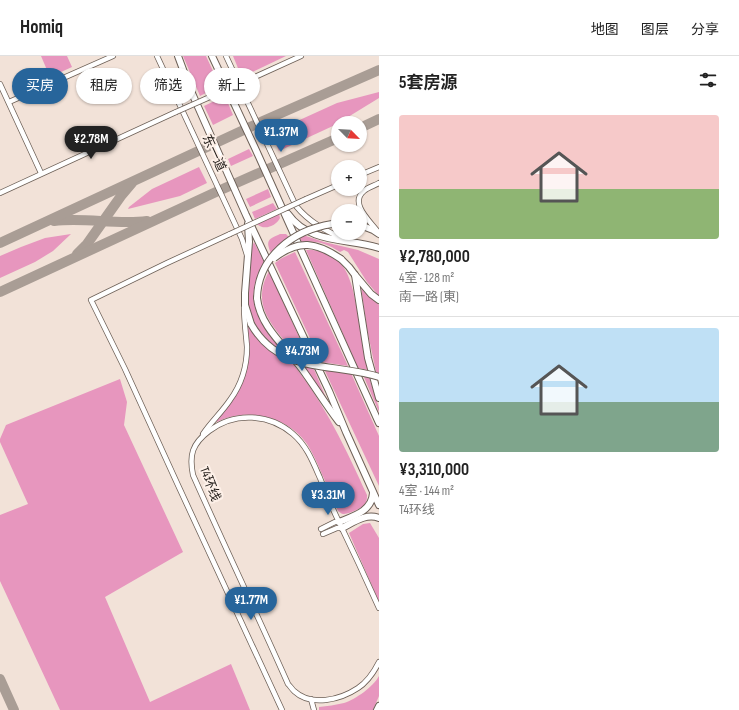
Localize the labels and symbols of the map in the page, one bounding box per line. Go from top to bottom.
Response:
north arrow [331,116,367,152]
pin: ¥1.37M [248,119,314,153]
pin: ¥2.78M [58,126,124,160]
street label: 东一道 [199,132,229,174]
pin: ¥4.73M [269,338,335,372]
street label: T4环线 [196,464,224,504]
pin: ¥3.31M [295,482,361,516]
pin: ¥1.77M [218,587,284,621]

